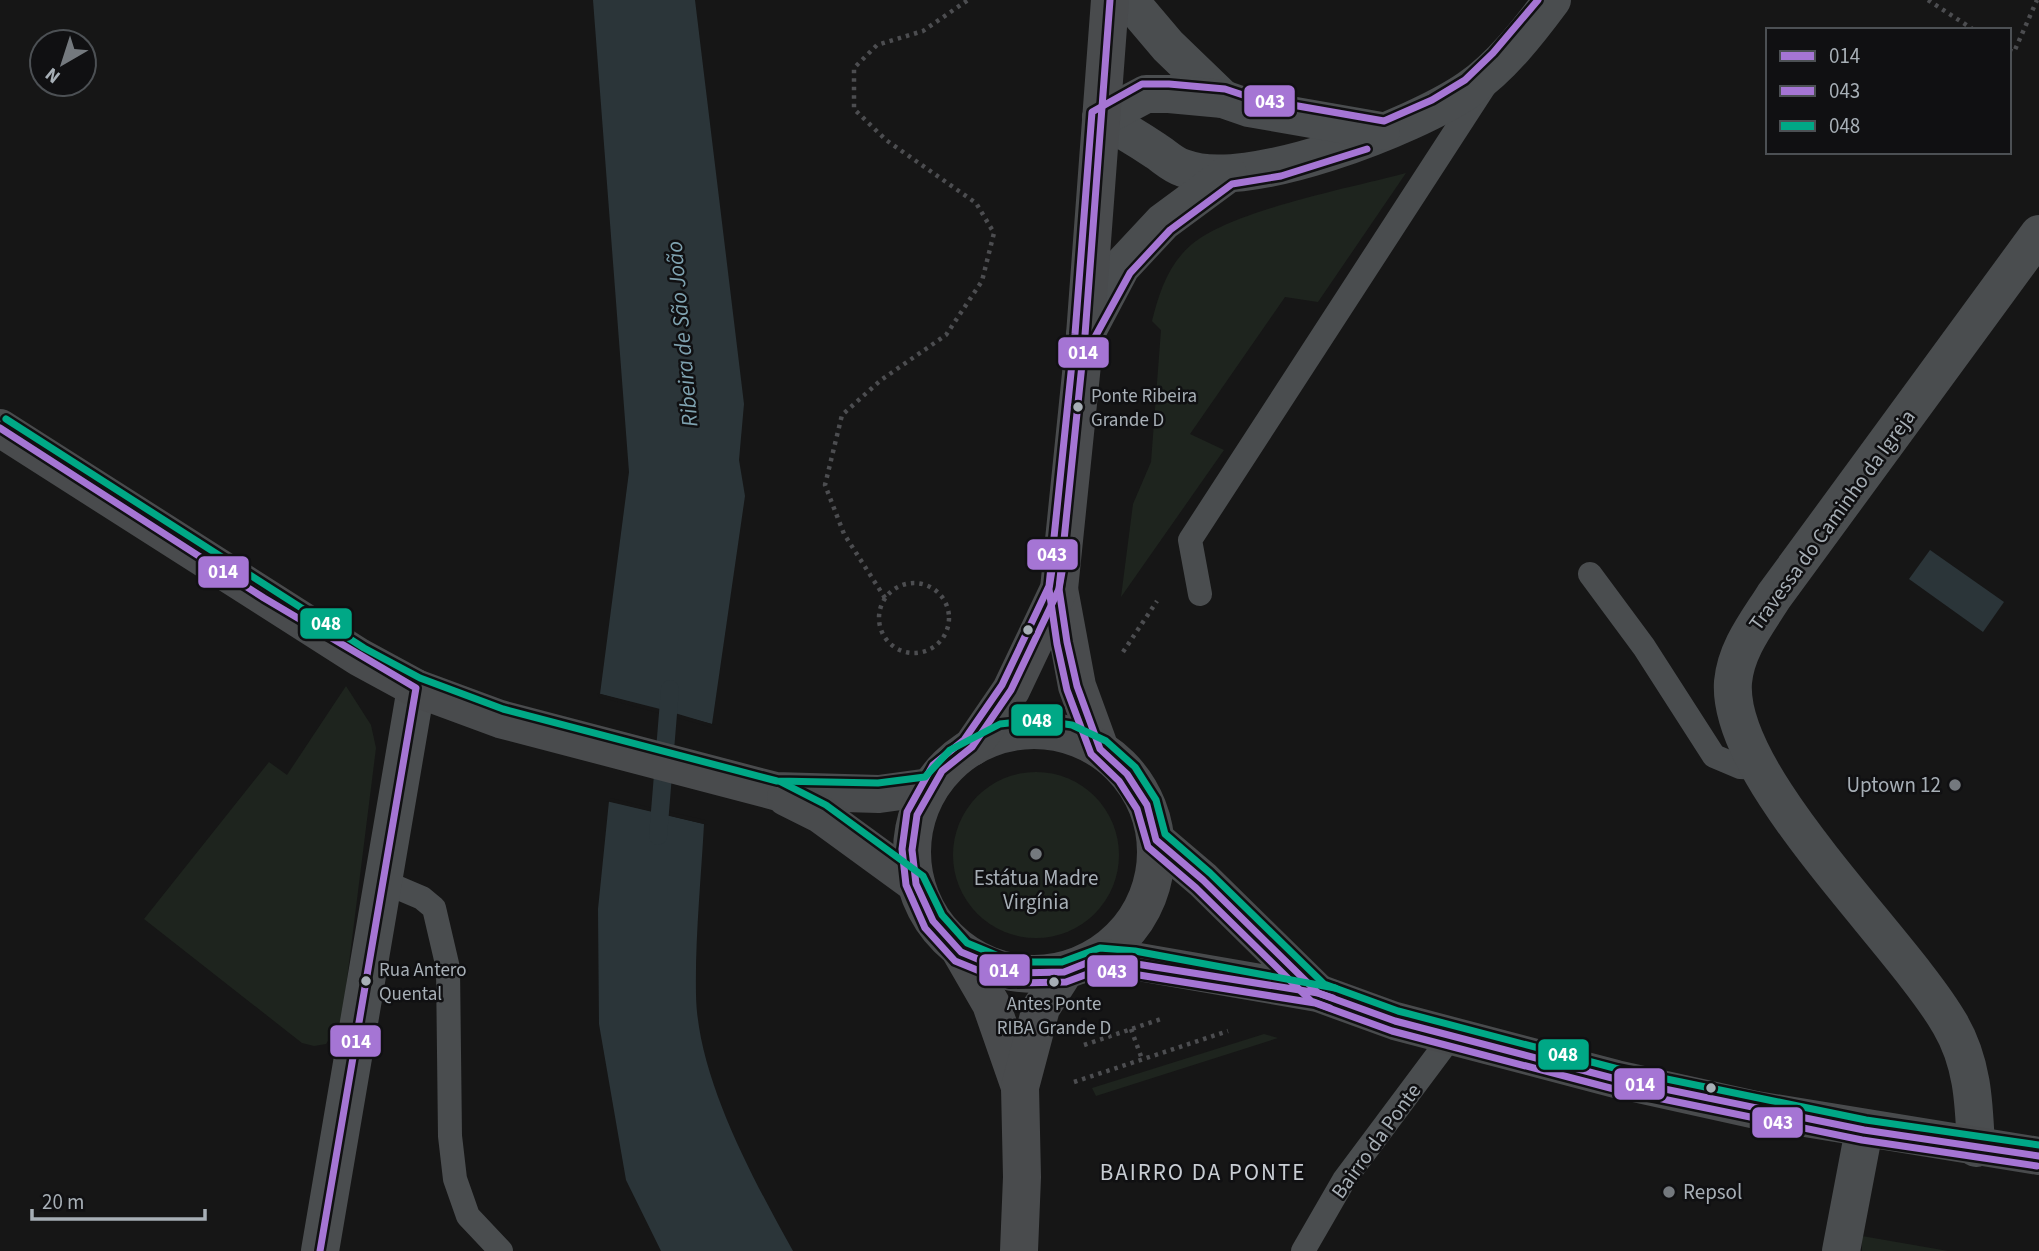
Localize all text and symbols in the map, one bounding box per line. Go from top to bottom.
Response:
north arrow [28,28,98,98]
legend [1766,28,2011,154]
text: 014 [1829,41,1860,71]
text: N [40,61,67,90]
text: 043 [1829,76,1860,106]
line badge: 043 [1243,84,1296,118]
text: 043 [1255,89,1285,116]
text: 048 [1829,111,1860,141]
water label: Ribeira de São João [657,240,707,428]
line badge: 014 [1057,336,1110,369]
text: 014 [1068,340,1098,367]
place label: Ponte Ribeira Grande D [1091,383,1197,434]
marker: Ponte Ribeira Grande D [1071,400,1085,414]
street label: Travessa do Caminho da Igreja [1741,403,1923,637]
line badge: 043 [1026,538,1079,571]
text: 043 [1037,542,1067,569]
line badge: 014 [197,555,250,589]
text: 014 [208,559,238,586]
line badge: 048 [299,607,353,640]
text: 048 [311,611,341,638]
unlabelled marker [1021,623,1035,637]
line badge: 048 [1010,703,1064,737]
text: 048 [1022,708,1052,735]
place label: Uptown 12 [1846,770,1941,800]
marker: Uptown 12 [1947,777,1963,793]
marker: Estátua Madre Virgínia [1028,846,1044,862]
place label: Estátua Madre Virgínia [974,863,1098,917]
line badge: 014 [978,953,1031,987]
line badge: 043 [1086,954,1139,988]
place label: Rua Antero Quental [379,957,467,1008]
text: 014 [989,958,1019,985]
text: 043 [1097,959,1127,986]
marker: Rua Antero Quental [359,974,373,988]
marker: Antes Ponte RIBA Grande D [1047,975,1061,989]
place label: Antes Ponte RIBA Grande D [997,991,1111,1042]
line badge: 014 [329,1024,382,1058]
text: 014 [341,1029,371,1056]
line badge: 048 [1537,1038,1590,1071]
text: 048 [1548,1042,1578,1069]
line badge: 014 [1613,1067,1666,1101]
text: 014 [1625,1072,1655,1099]
street label: Bairro da Ponte [1324,1077,1428,1205]
unlabelled marker [1704,1081,1718,1095]
line badge: 043 [1751,1106,1804,1139]
text: 043 [1763,1110,1793,1137]
district label: BAIRRO DA PONTE [1100,1156,1306,1189]
place label: Repsol [1683,1177,1742,1207]
scale bar [32,1178,205,1222]
marker: Repsol [1661,1184,1677,1200]
text: 20 m [42,1187,84,1217]

